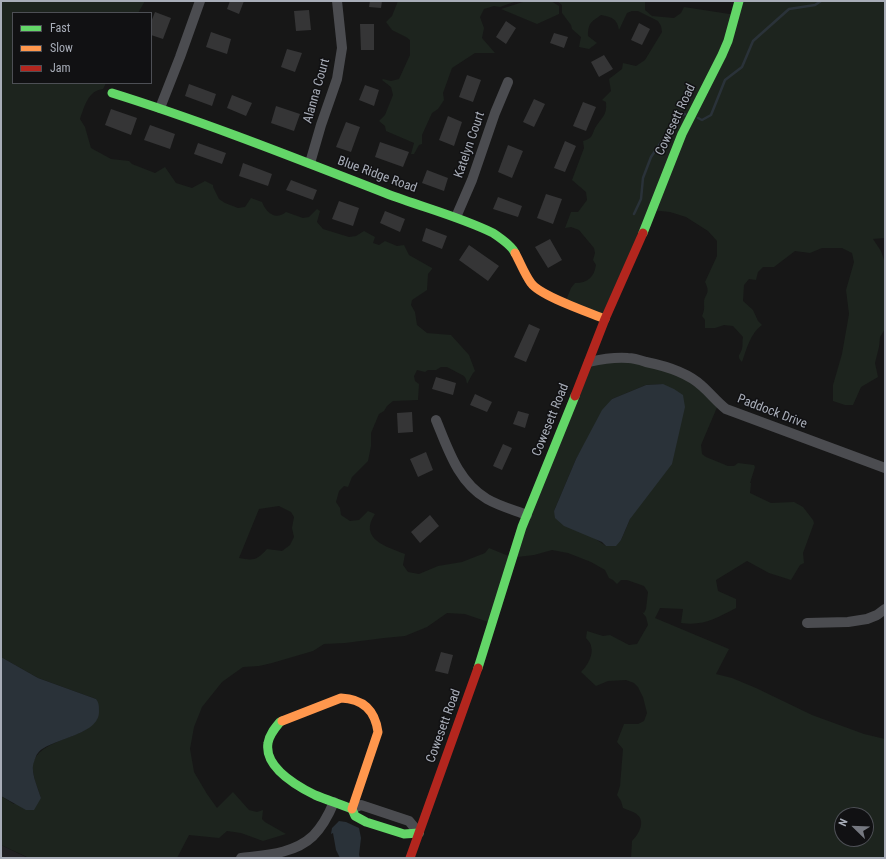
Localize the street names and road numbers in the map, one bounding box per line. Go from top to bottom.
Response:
street label: Alanna Court [300,57,334,125]
street label: Cowesett Road [653,82,699,158]
street label: Katelyn Court [451,110,489,180]
street label: Blue Ridge Road [335,153,419,197]
street label: Cowesett Road [529,381,573,459]
street label: Paddock Drive [735,392,809,432]
street label: Cowesett Road [423,687,465,765]

